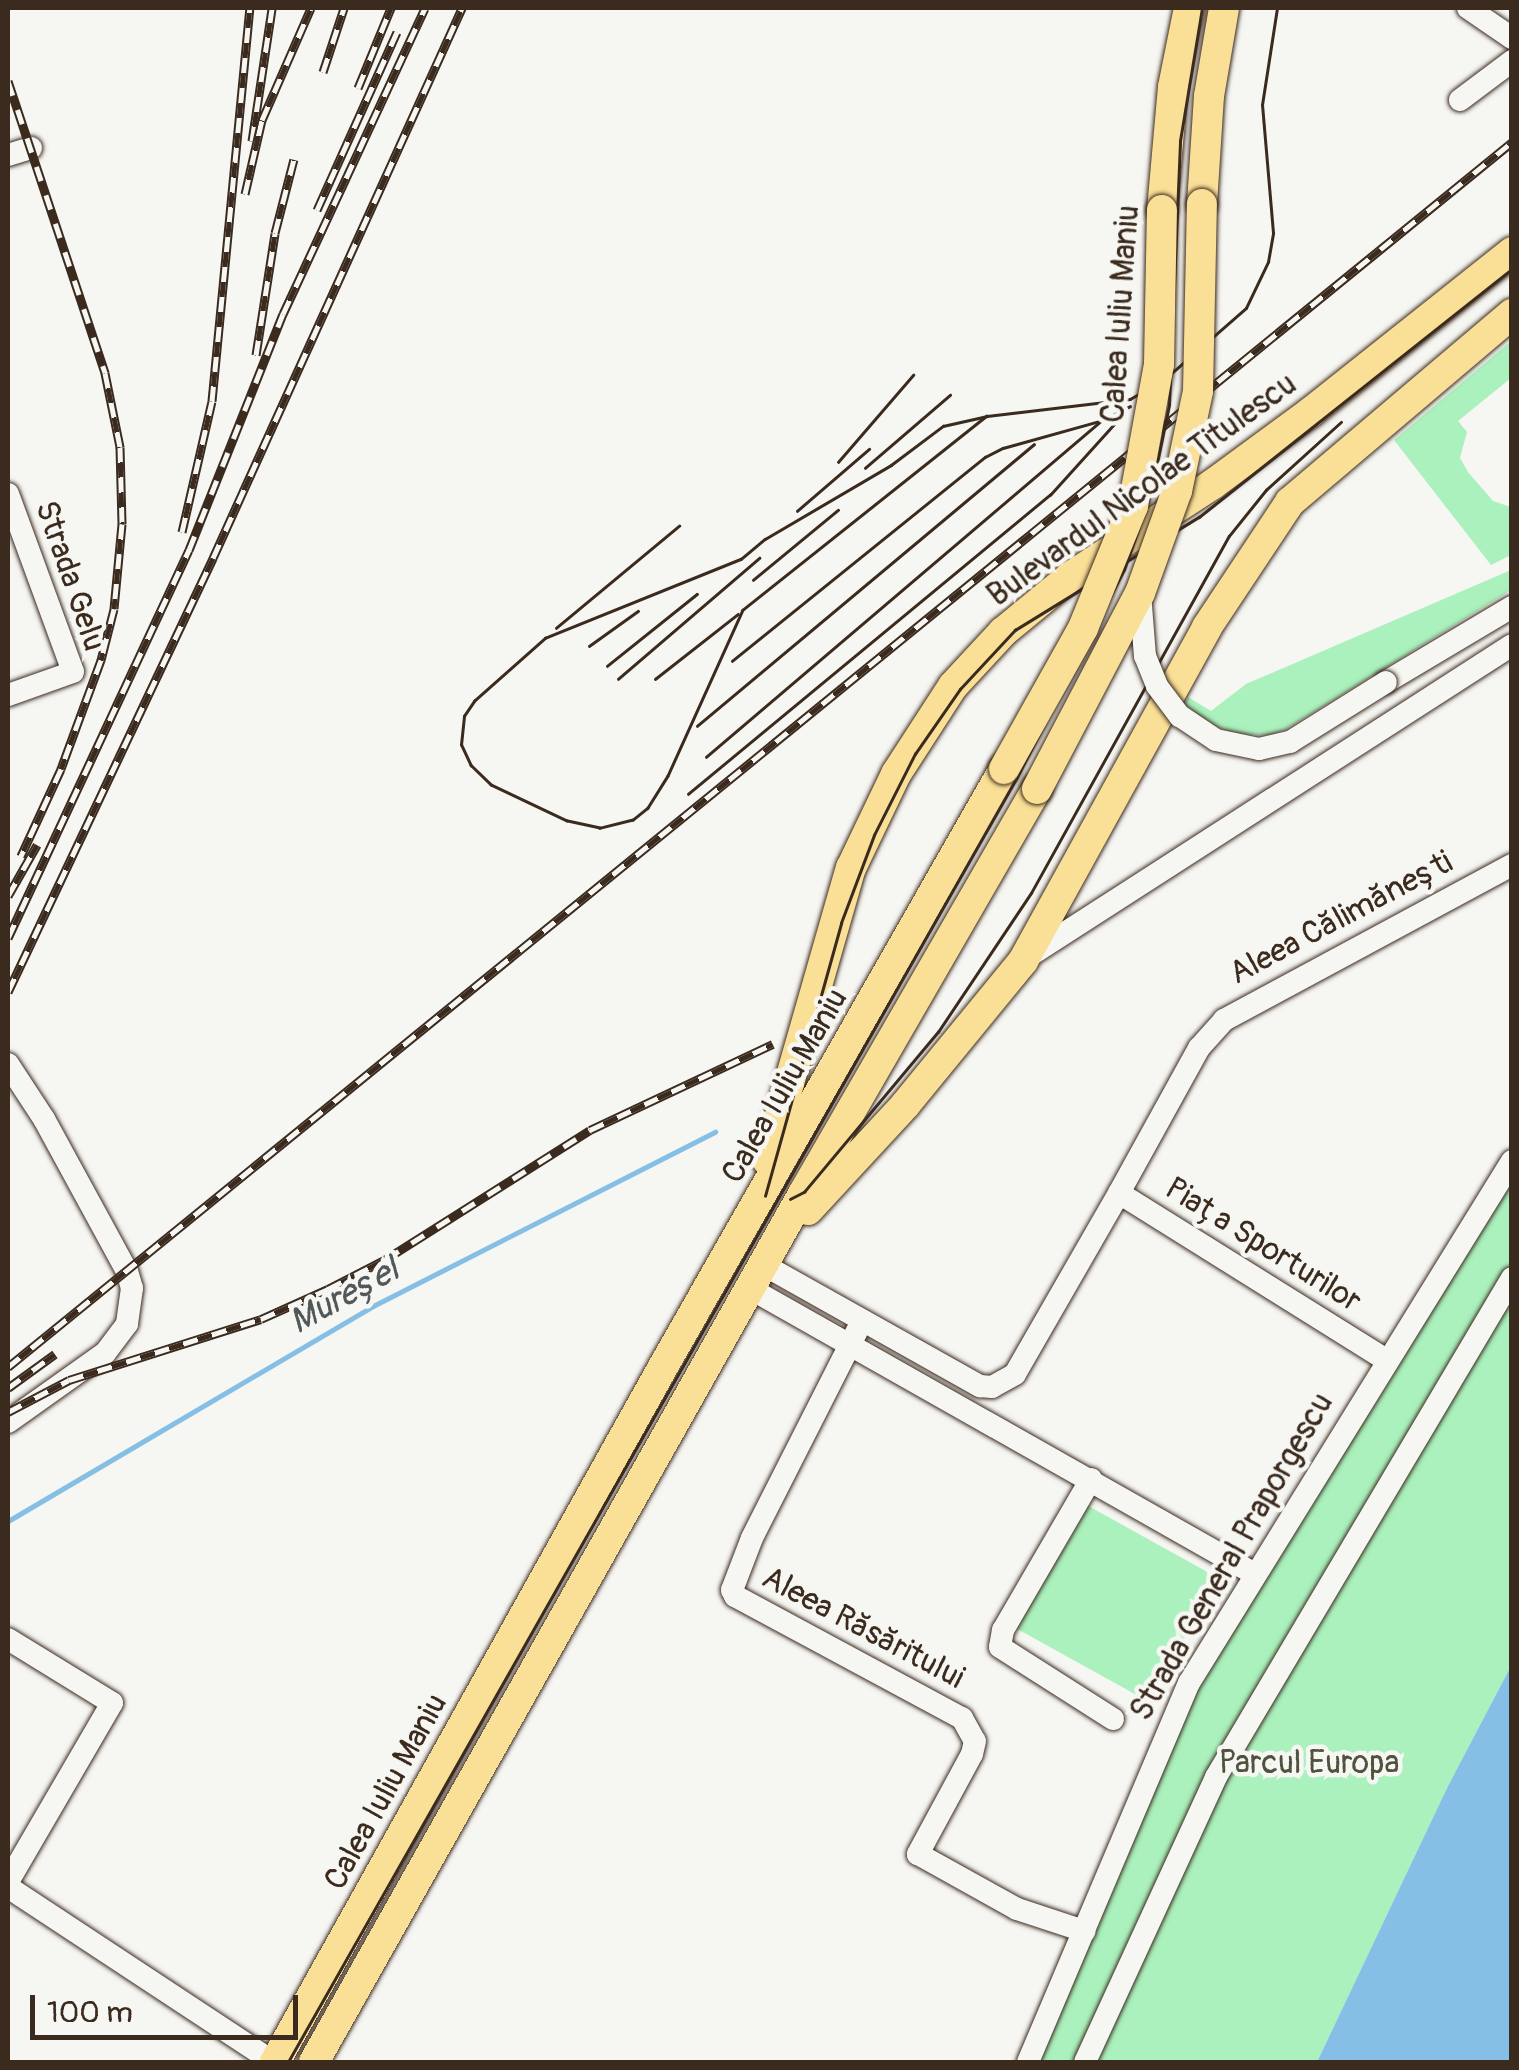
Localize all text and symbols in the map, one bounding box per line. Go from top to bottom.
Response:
street label: Calea Iuliu Maniu [1094,204,1148,424]
street label: Bulevardul Nicolae Titulescu [980,365,1304,615]
street label: Strada Gelu [26,496,114,656]
street label: Aleea Călimănești [1223,843,1459,993]
street label: Calea Iuliu Maniu [714,982,856,1190]
street label: Piața Sporturilor [1158,1169,1368,1321]
water label: Mureșel [282,1249,406,1343]
street label: Strada General Praporgescu [1122,1386,1342,1728]
street label: Aleea Răsăritului [755,1559,971,1697]
street label: Calea Iuliu Maniu [316,1687,456,1897]
park label: Parcul Europa [1219,1744,1399,1782]
scale bar [35,1975,302,2037]
text: 100 m [47,1994,133,2031]

